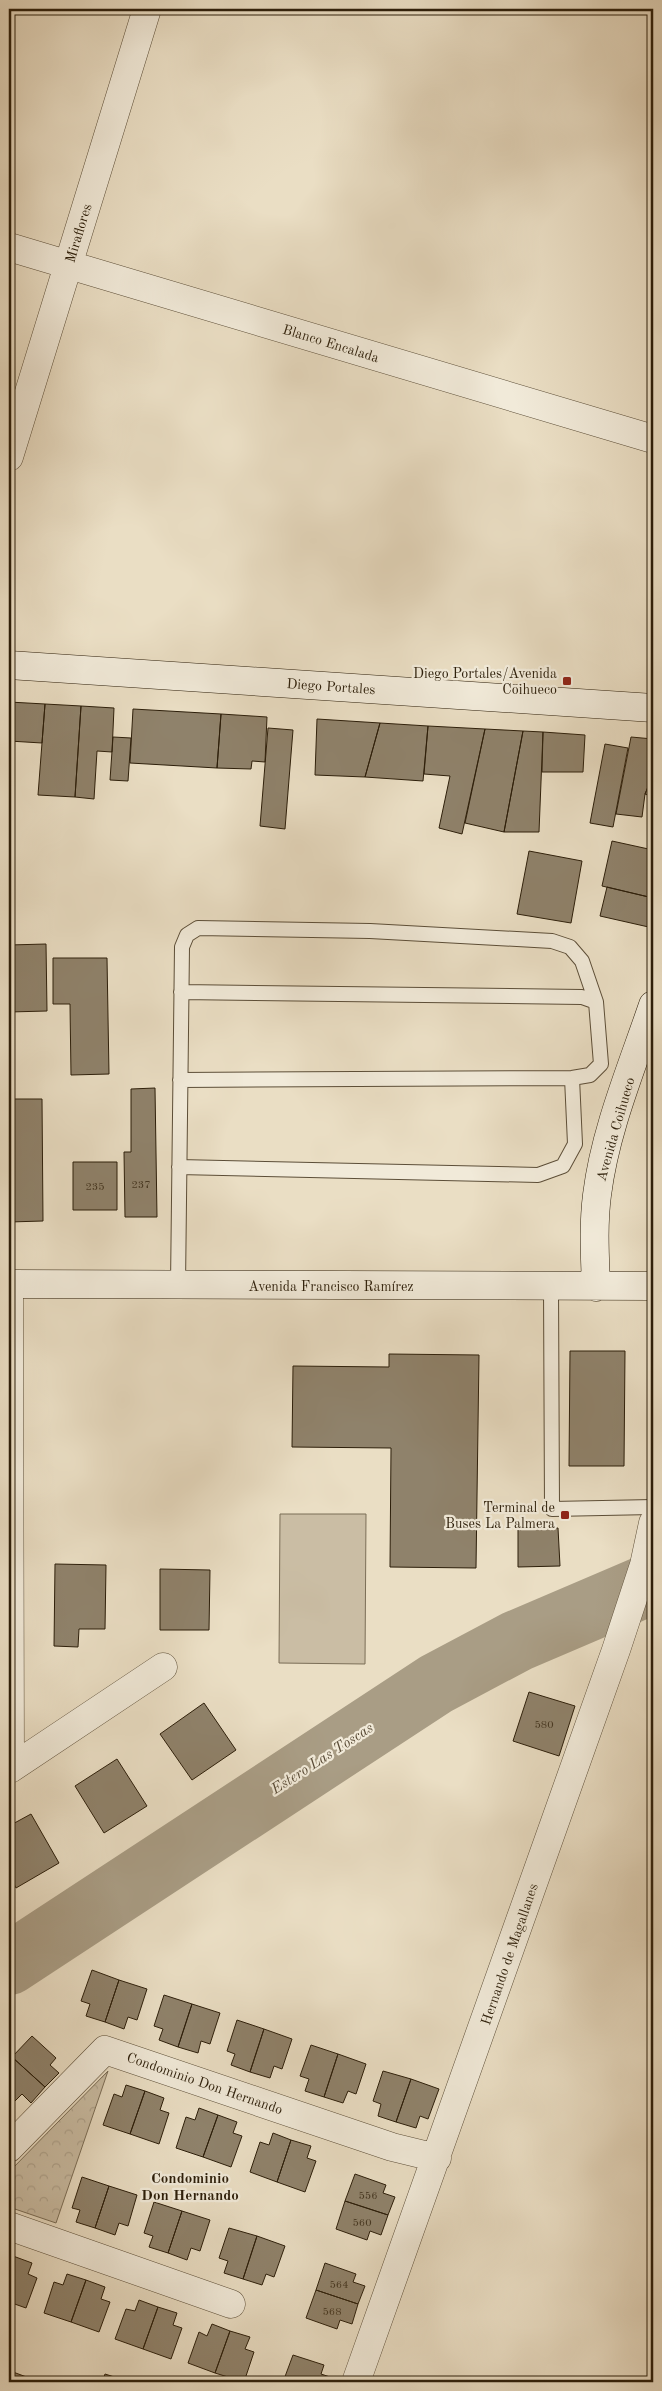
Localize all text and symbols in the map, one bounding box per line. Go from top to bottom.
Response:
street label: Miraflores [63,202,95,264]
street label: Blanco Encalada [281,323,381,365]
place label: Diego Portales/Avenida Coihueco [413,667,557,697]
marker: Diego Portales/Avenida Coihueco [561,675,573,687]
street label: Diego Portales [286,677,376,697]
street label: Avenida Coihueco [594,1076,637,1183]
house number: 237 [131,1180,151,1191]
house number: 235 [85,1182,105,1193]
street label: Avenida Francisco Ramírez [248,1280,414,1294]
place label: Terminal de Buses La Palmera [445,1501,555,1531]
marker: Terminal de Buses La Palmera [559,1509,571,1521]
house number: 580 [534,1720,554,1731]
water label: Estero Las Toscas [268,1721,377,1798]
street label: Hernando de Magallanes [479,1882,541,2027]
street label: Condominio Don Hernando [125,2051,285,2117]
district label: Condominio Don Hernando [141,2172,239,2204]
house number: 556 [358,2191,378,2202]
house number: 560 [352,2218,372,2229]
house number: 564 [329,2280,349,2291]
house number: 568 [322,2307,342,2318]

